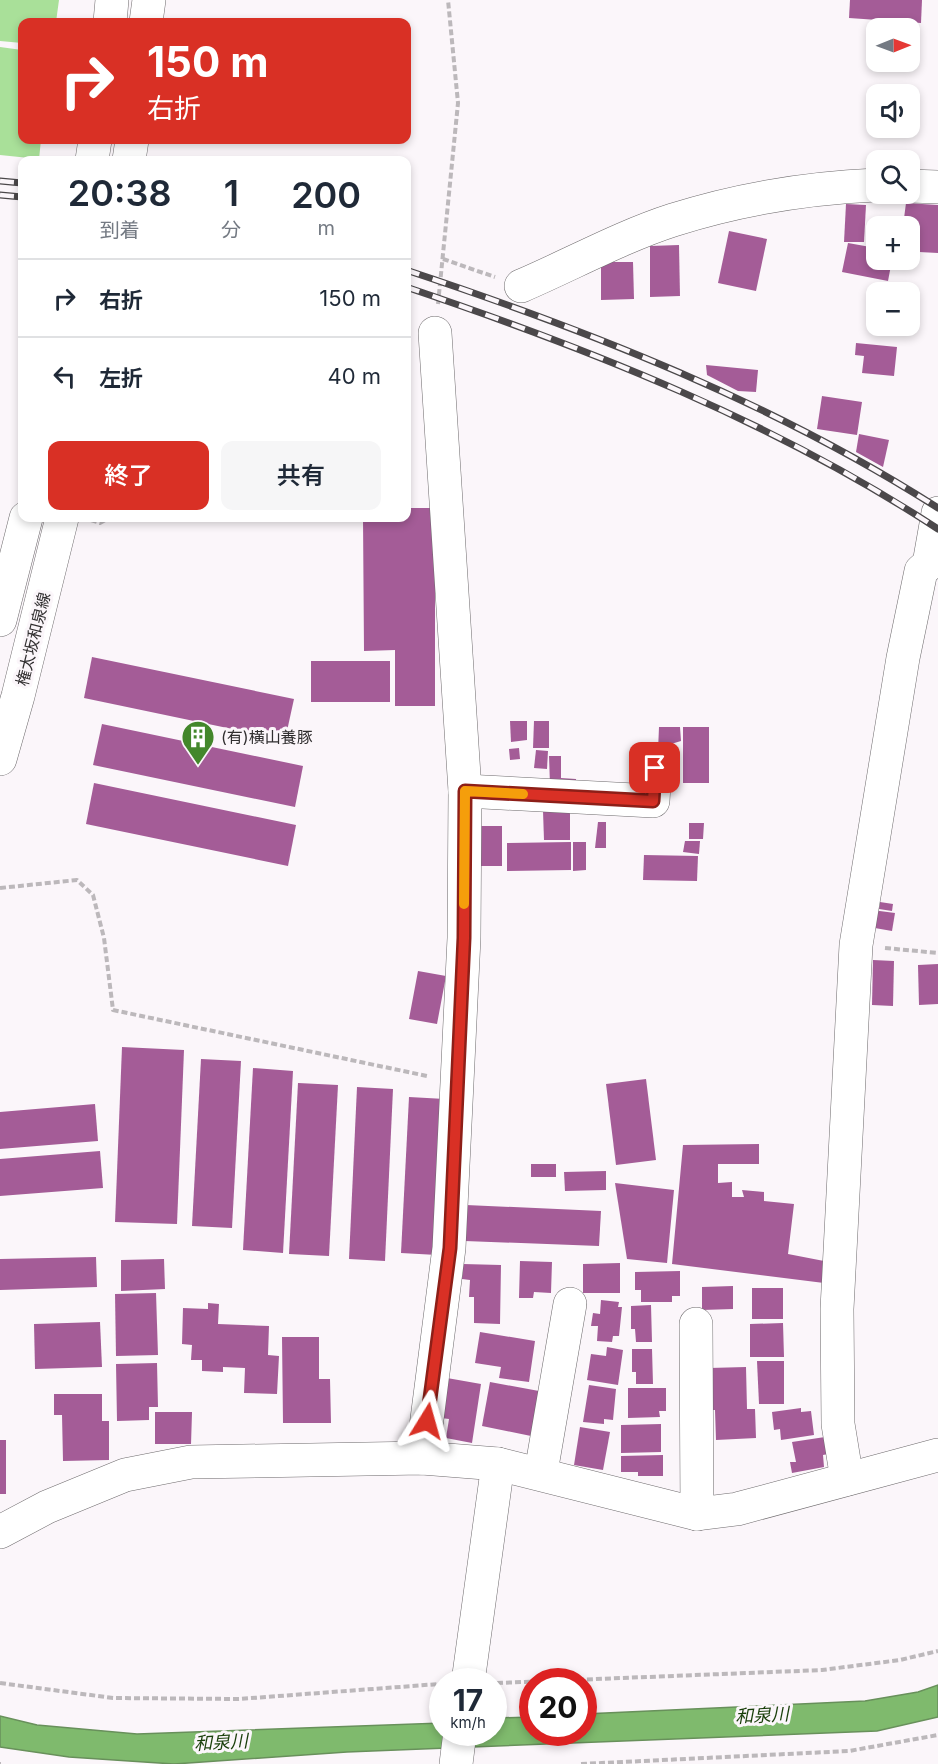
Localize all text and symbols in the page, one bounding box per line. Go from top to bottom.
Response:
north arrow [866,18,920,72]
map controls [866,18,920,336]
text: 150 m [147,36,269,87]
icon: right [48,42,126,120]
button: sound [866,84,920,138]
text: 右折 [147,92,201,125]
button: search [866,150,920,204]
text: 20:38 [68,171,171,215]
text: 1 [224,171,239,215]
text: 200 [291,173,361,217]
text: m [317,216,335,240]
button: + [866,216,920,270]
text: 到着 [100,218,140,242]
text: 分 [221,218,241,242]
icon: right [48,282,81,315]
button: − [866,282,920,336]
text: 150 m [319,285,381,311]
text: 右折 [99,287,143,313]
icon: left [48,360,81,393]
text: 40 m [327,363,381,389]
text: 左折 [99,365,143,391]
button: 終了 [48,441,209,510]
button: 共有 [221,441,381,510]
street label: 権太坂和泉線 [12,590,54,688]
building icon: (有)横山養豚 [180,719,216,766]
place label: (有)横山養豚 [221,727,313,747]
pin [629,742,680,793]
icon: arrive [638,751,671,784]
position arrow [395,1389,459,1453]
speed limit sign: 20 [519,1668,597,1746]
text: 17 [453,1682,483,1718]
water label: 和泉川 [734,1703,792,1727]
text: km/h [450,1713,486,1732]
water label: 和泉川 [193,1730,251,1754]

